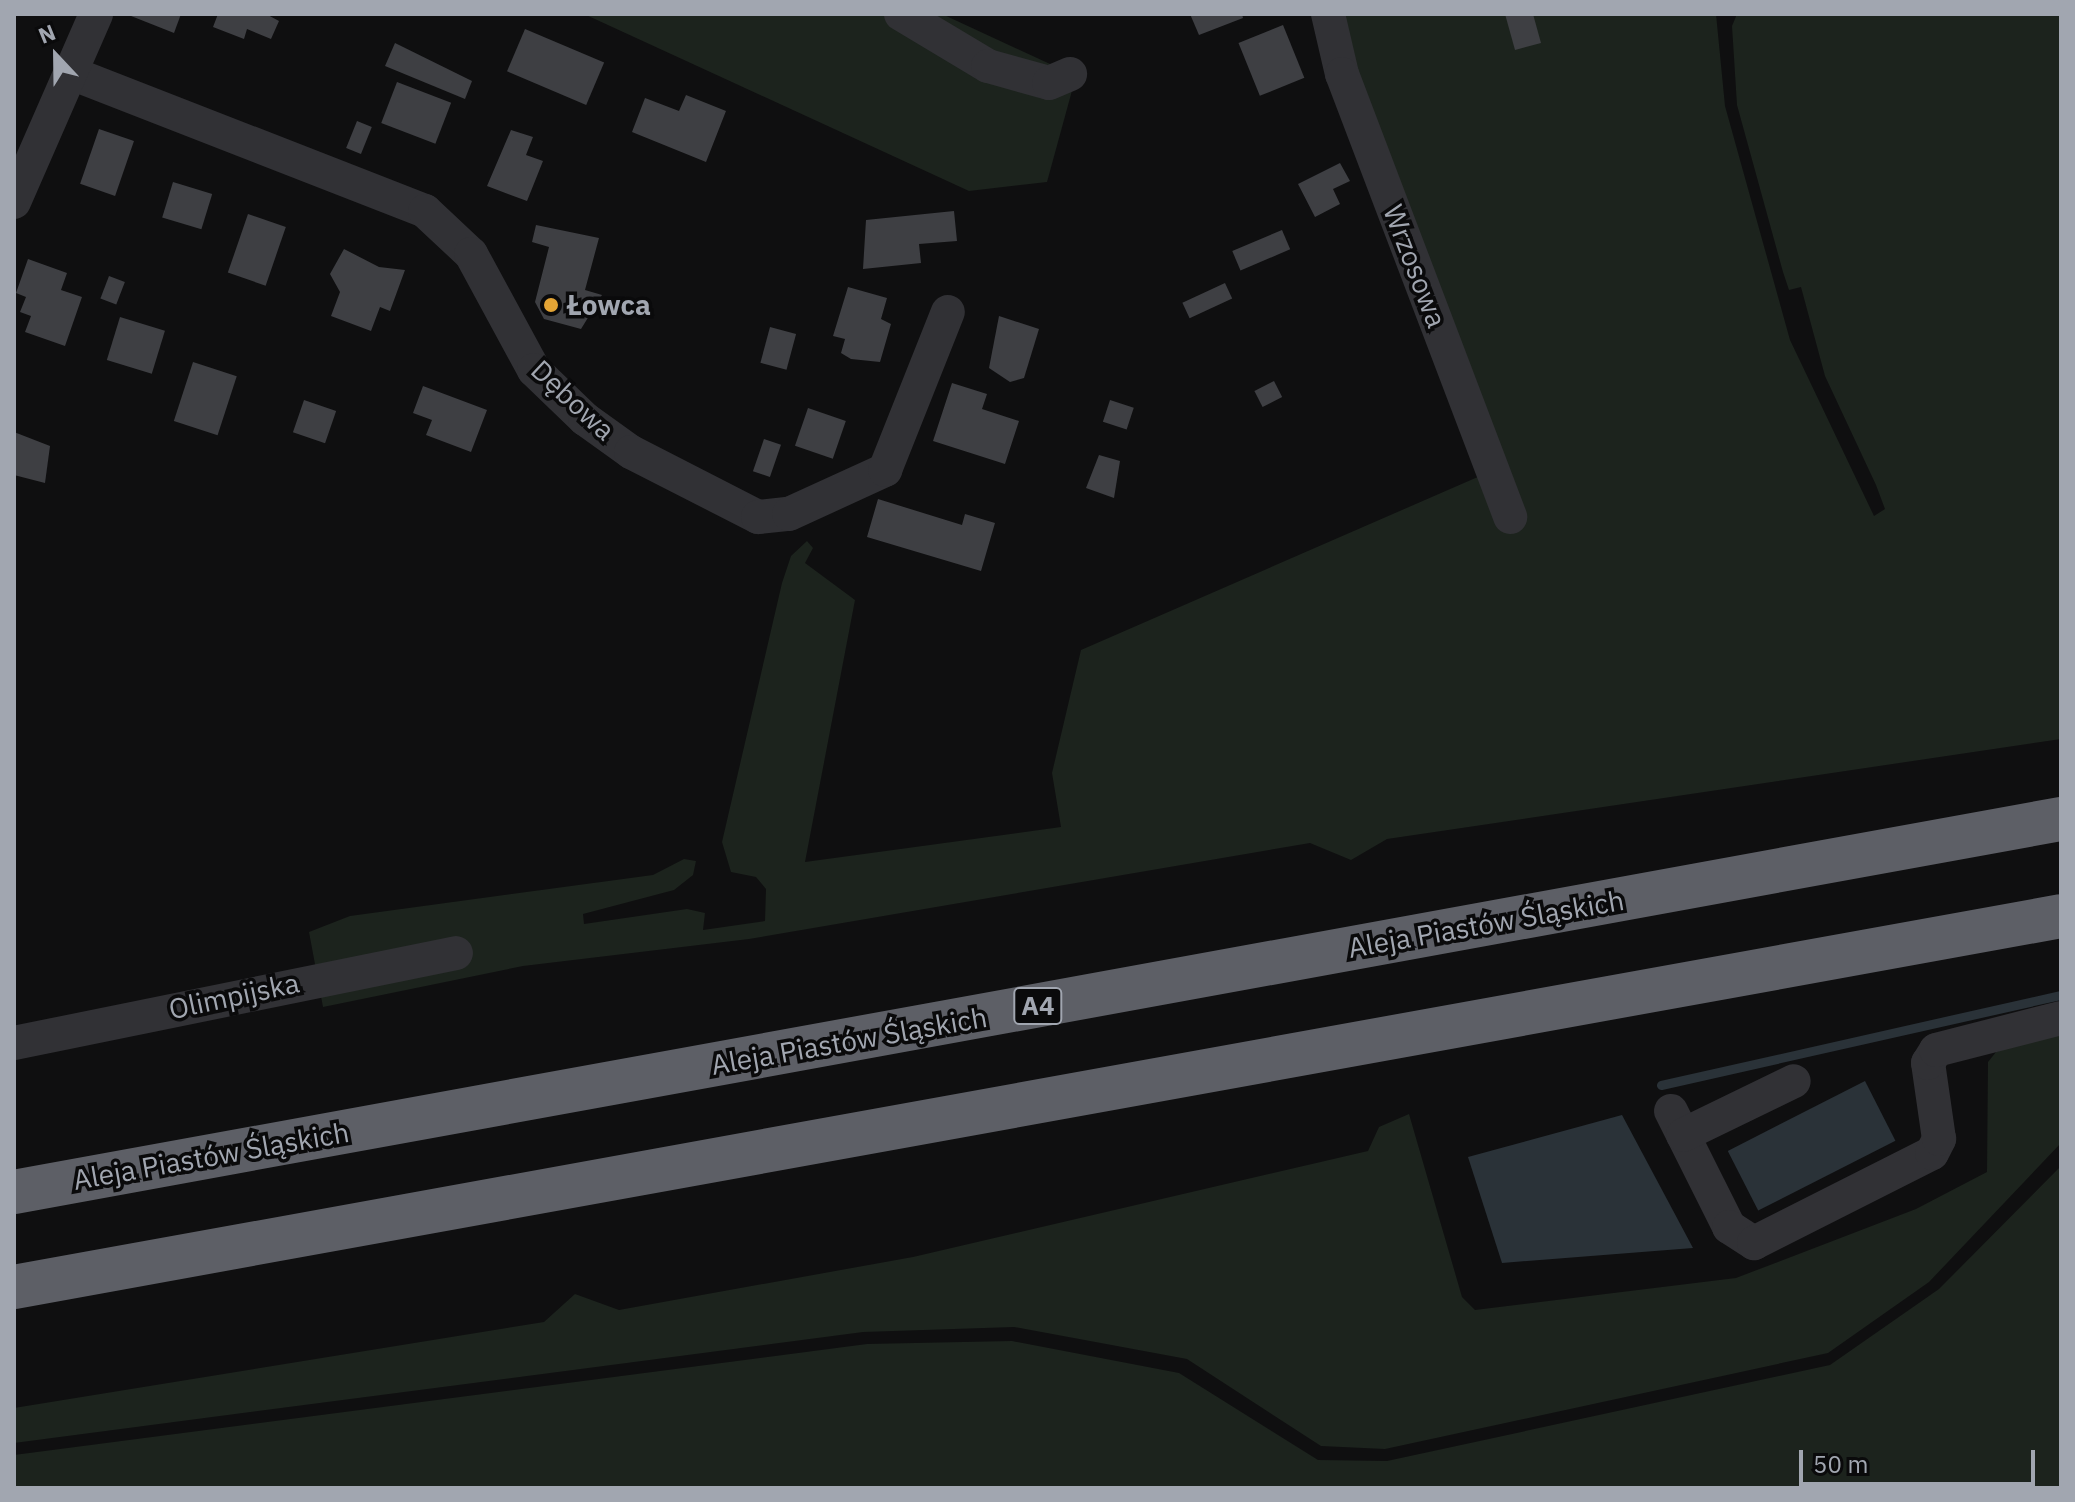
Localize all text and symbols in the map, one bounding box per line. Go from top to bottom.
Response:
north arrow [16,16,96,96]
text: N [34,17,60,50]
street label: Wrzosowa [1376,200,1454,332]
place label: Łowca [567,288,651,322]
marker: Łowca [542,296,560,314]
street label: Dębowa [524,353,622,447]
street label: Aleja Piastów Śląskich [1345,883,1627,965]
street label: Olimpijska [166,966,302,1026]
road number: A4 [1012,984,1064,1028]
street label: Aleja Piastów Śląskich [708,1000,990,1082]
street label: Aleja Piastów Śląskich [70,1115,352,1197]
scale bar [1803,1434,2039,1484]
text: 50 m [1813,1448,1868,1480]

